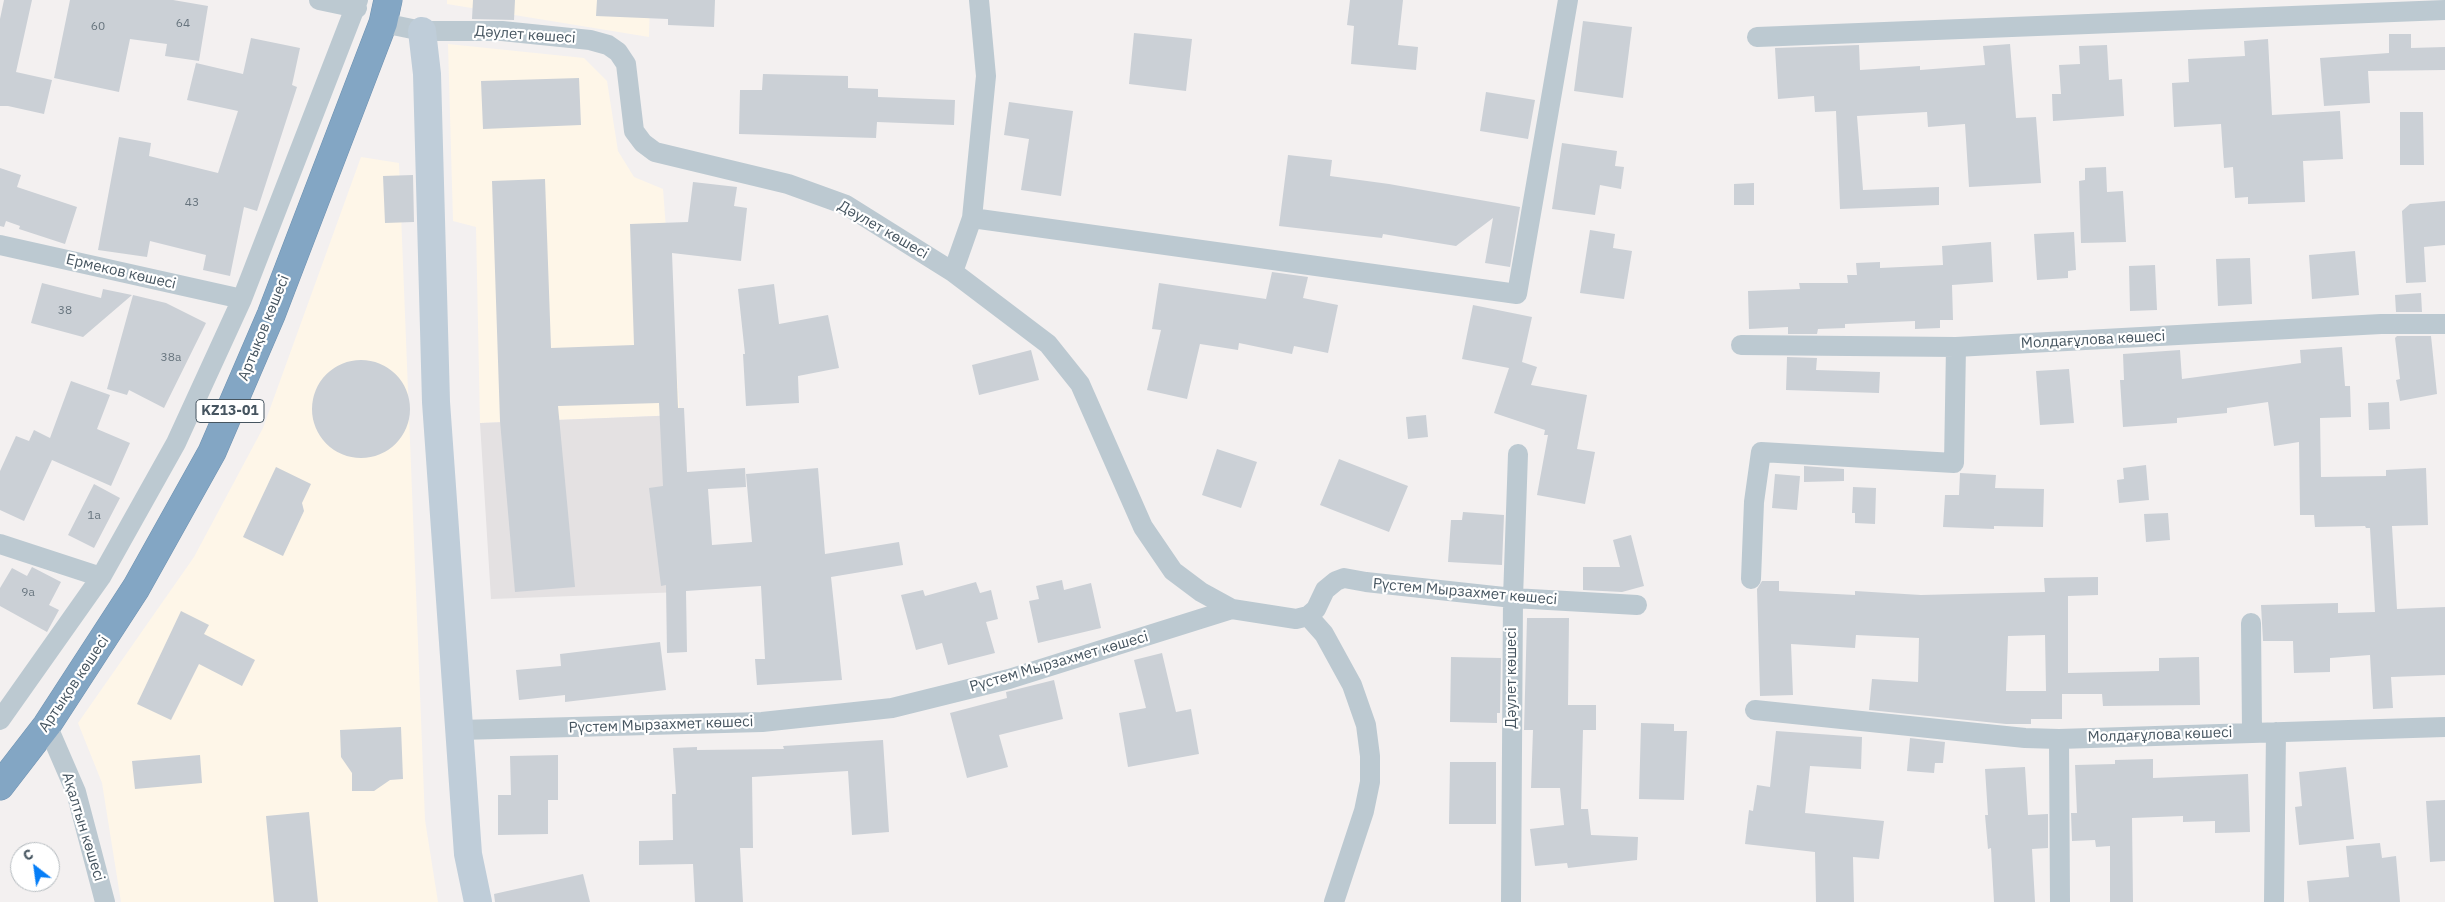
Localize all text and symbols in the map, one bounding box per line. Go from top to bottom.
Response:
house number: 64 [176,17,190,31]
house number: 60 [91,20,105,34]
street label: Дәулет көшесі [474,22,576,48]
house number: 43 [185,196,199,210]
street label: Дәулет көшесі [835,197,931,263]
street label: Ермеков көшесі [64,251,178,293]
street label: Артықов көшесі [235,273,293,383]
house number: 38 [58,304,72,318]
street label: Молдағұлова көшесі [2020,327,2166,353]
house number: 38а [161,351,181,365]
road number: KZ13-01 [196,400,264,422]
house number: 1а [87,509,101,523]
street label: Рүстем Мырзахмет көшесі [1372,575,1558,609]
house number: 9а [21,586,35,600]
street label: Дәулет көшесі [1503,627,1521,729]
street label: Рүстем Мырзахмет көшесі [968,628,1150,696]
street label: Артықов көшесі [35,632,113,736]
street label: Рүстем Мырзахмет көшесі [568,713,754,737]
street label: Молдағұлова көшесі [2087,723,2233,747]
street label: Ақалтын көшесі [58,770,108,884]
north arrow [10,842,60,892]
text: С [20,845,36,865]

